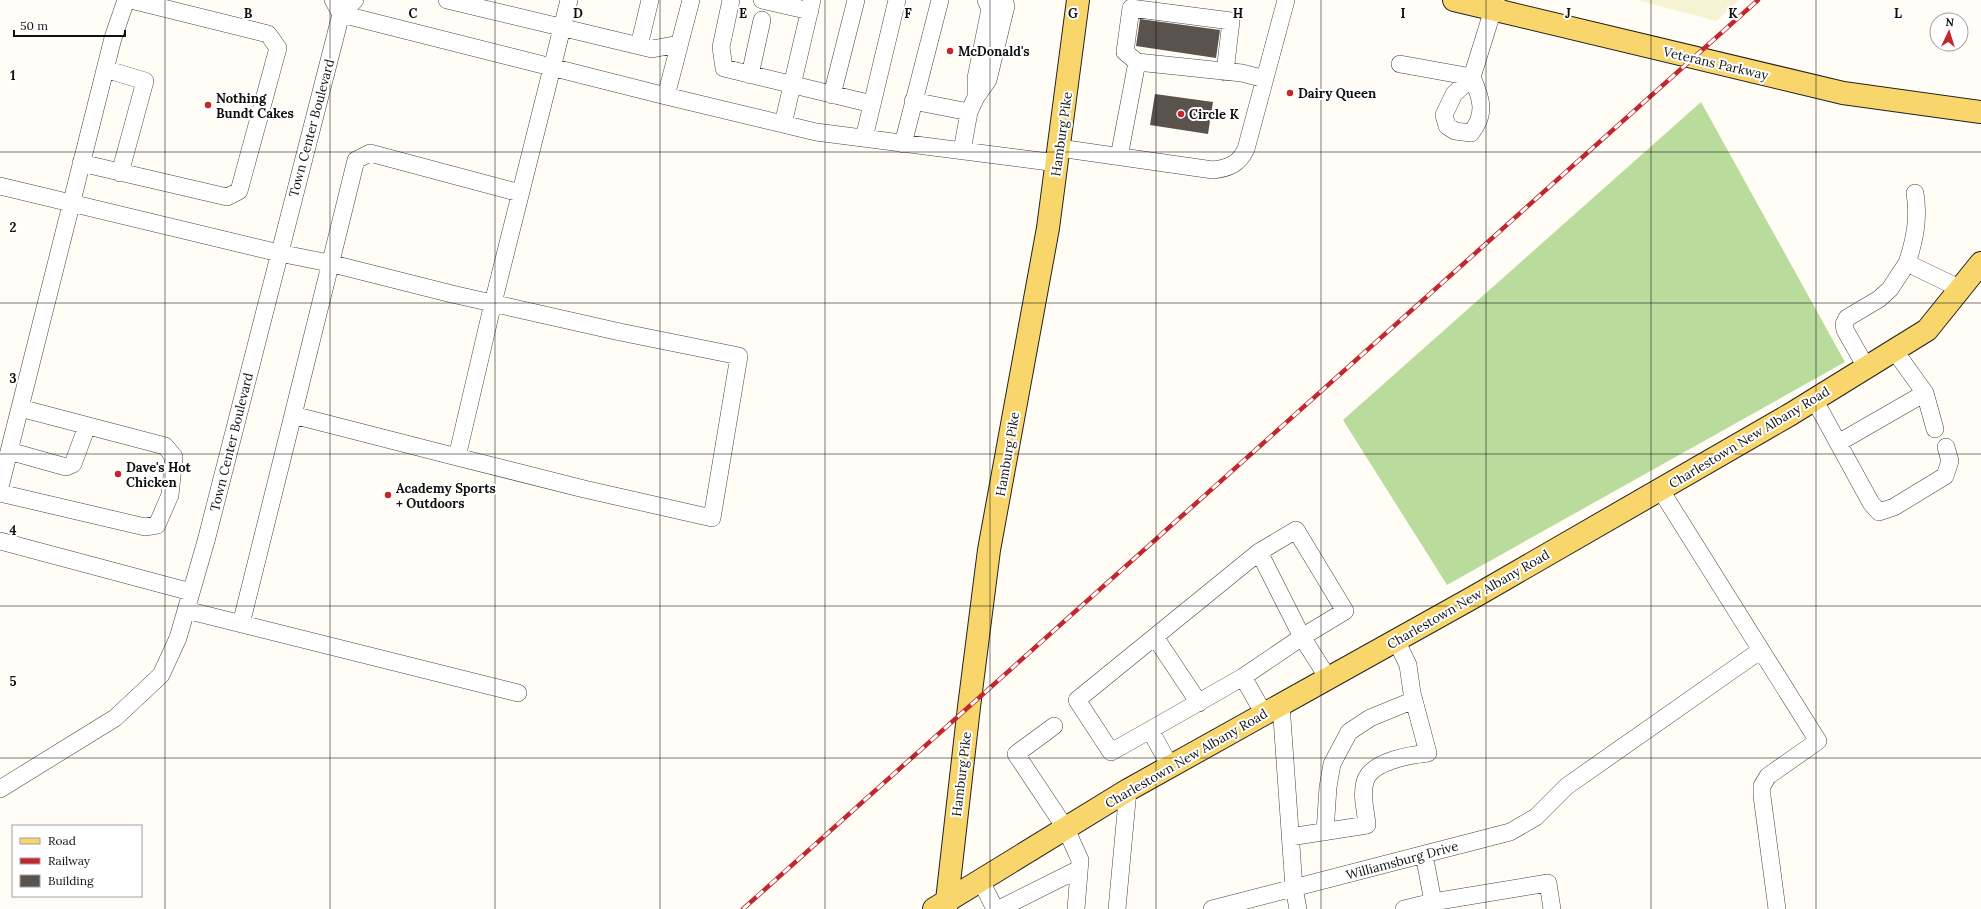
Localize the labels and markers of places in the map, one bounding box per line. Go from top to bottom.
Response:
place label: McDonald's [958,43,1030,60]
marker: McDonald's [945,46,955,56]
place label: Dairy Queen [1298,85,1377,102]
marker: Dairy Queen [1285,88,1295,98]
place label: Nothing Bundt Cakes [216,90,294,122]
marker: Nothing Bundt Cakes [203,100,213,110]
place label: Circle K [1189,106,1240,123]
marker: Circle K [1176,109,1186,119]
place label: Dave's Hot Chicken [126,459,192,491]
marker: Dave's Hot Chicken [113,469,123,479]
place label: Academy Sports + Outdoors [396,480,496,512]
marker: Academy Sports + Outdoors [383,490,393,500]

